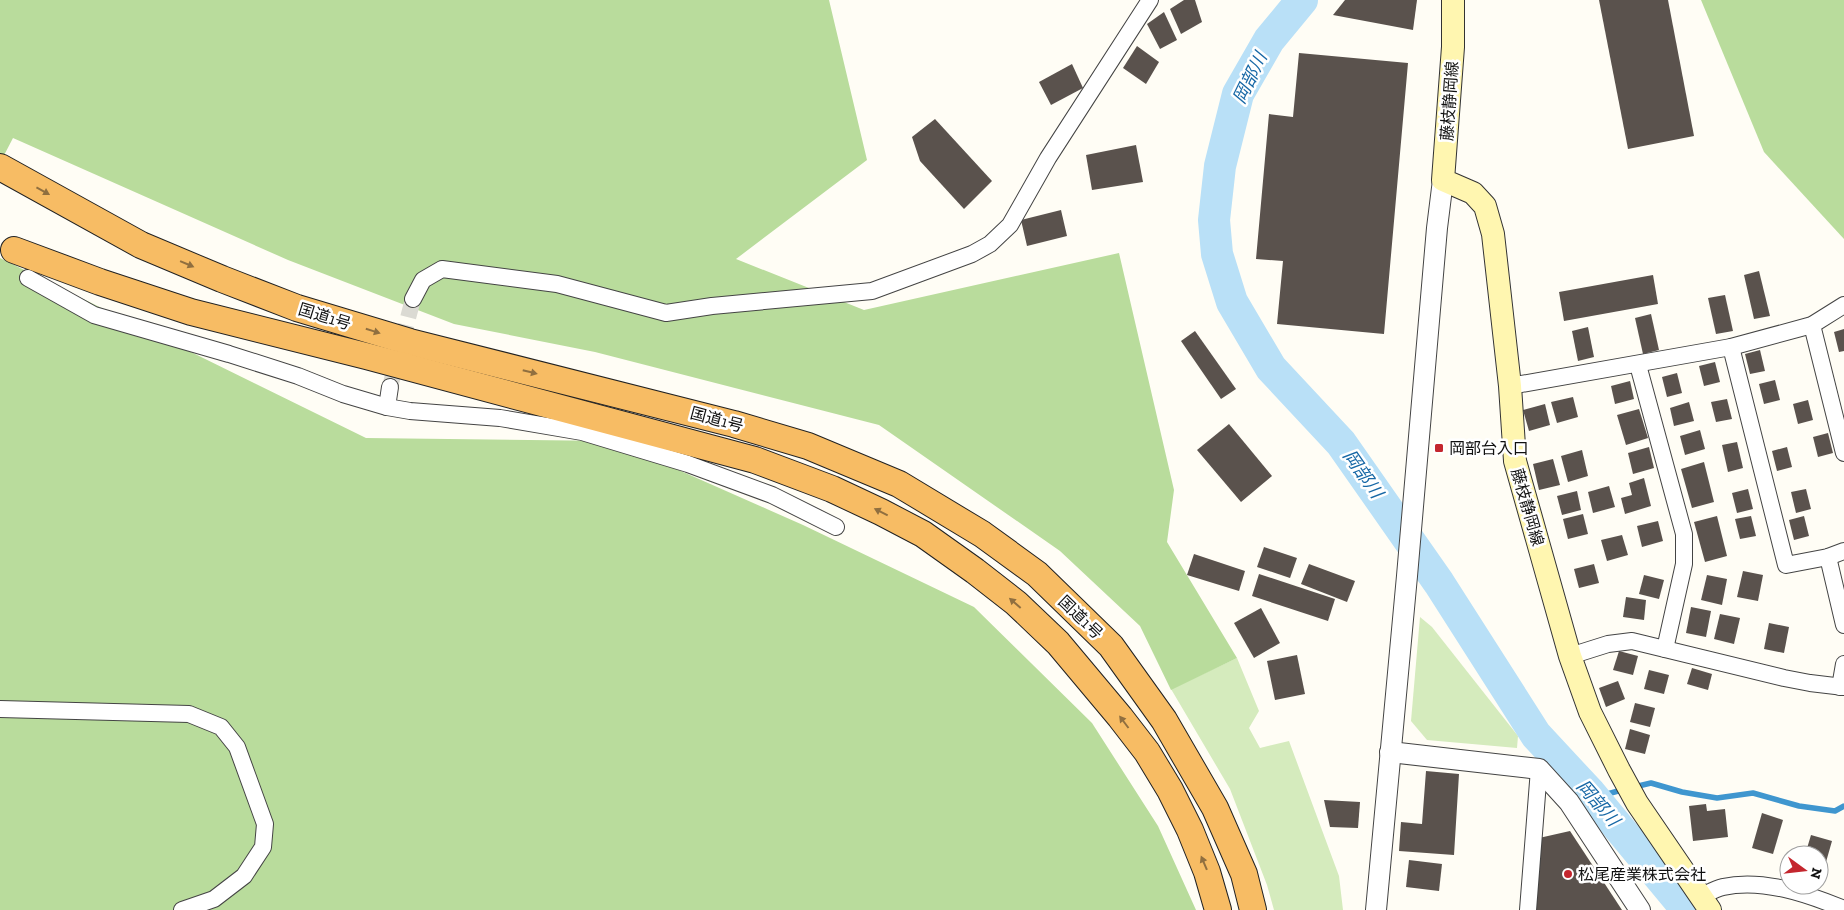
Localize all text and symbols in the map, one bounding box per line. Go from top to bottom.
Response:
water label: 岡部川 [1228,47,1273,107]
street label: 藤枝静岡線 [1437,60,1462,142]
one-way arrow [36,186,49,195]
one-way arrow [180,261,194,269]
street label: 国道1号 [296,299,354,333]
one-way arrow [366,327,381,335]
one-way arrow [523,368,538,376]
street label: 国道1号 [688,403,745,436]
place label: 岡部台入口 [1449,439,1529,458]
marker: 岡部台入口 [1433,442,1445,454]
water label: 岡部川 [1339,446,1389,504]
street label: 藤枝静岡線 [1507,466,1548,548]
one-way arrow [873,508,888,516]
street label: 国道1号 [1055,592,1107,643]
one-way arrow [1009,597,1022,608]
one-way arrow [1119,716,1130,729]
water label: 岡部川 [1572,775,1625,832]
north arrow [1779,845,1829,895]
one-way arrow [1199,856,1207,871]
place label: 松尾産業株式会社 [1578,865,1706,884]
text: N [1806,866,1826,881]
marker: 松尾産業株式会社 [1562,868,1574,880]

